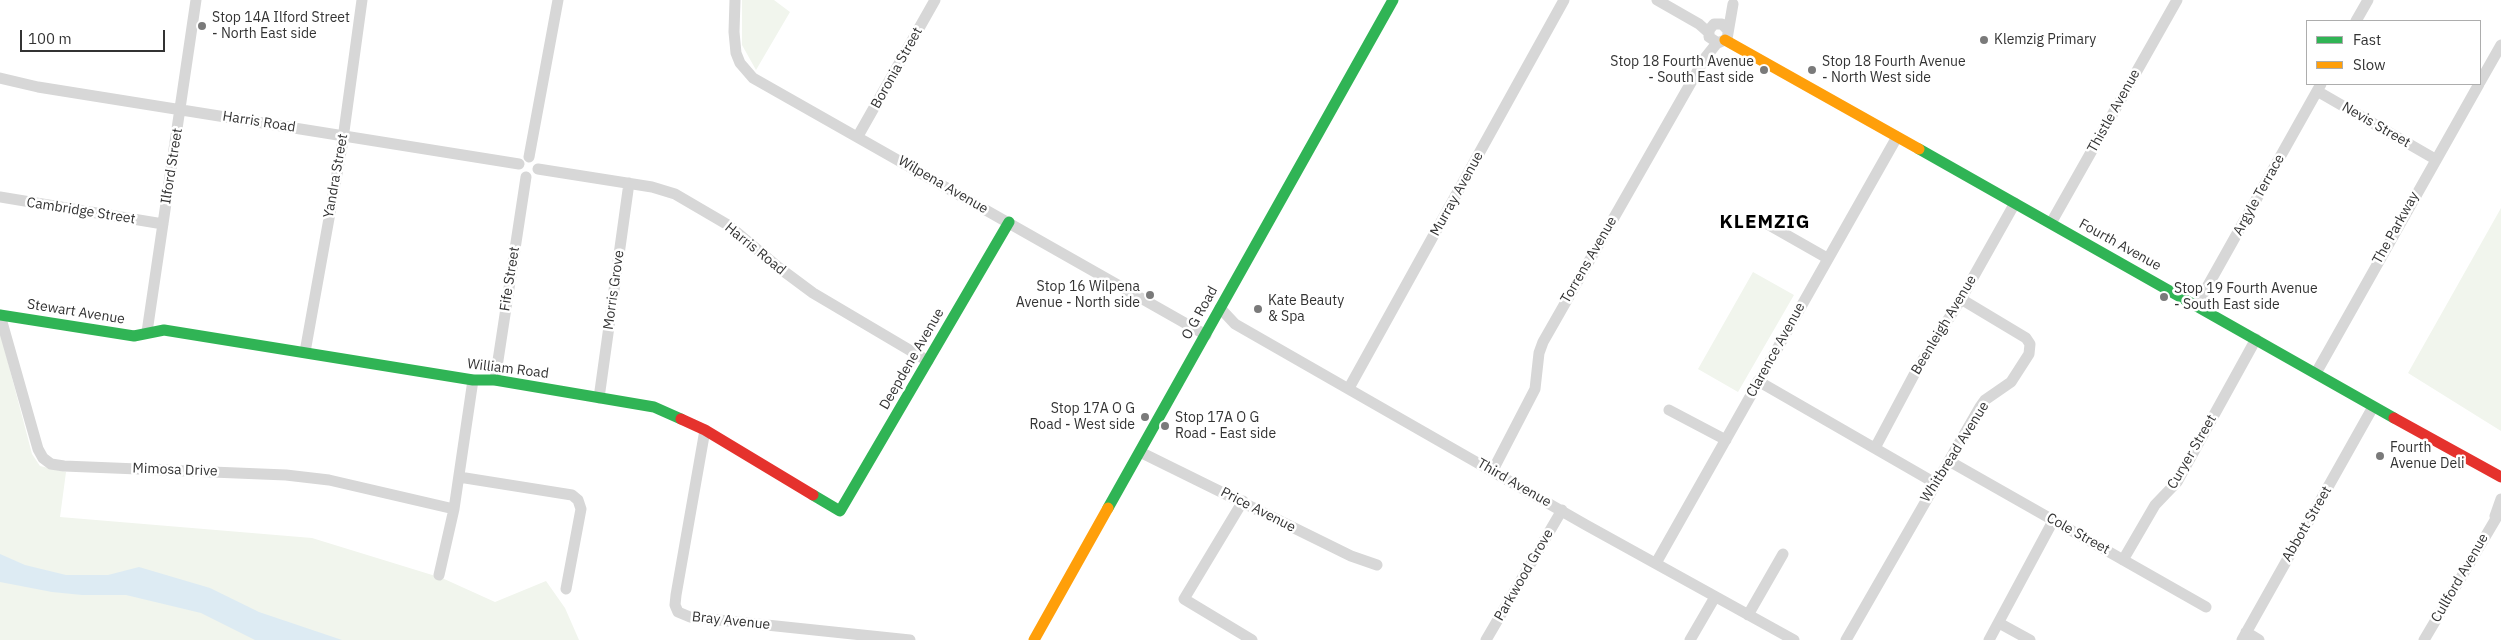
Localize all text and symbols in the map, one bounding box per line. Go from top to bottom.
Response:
place label: Stop 14A Ilford Street - North East side [212,10,350,42]
scale bar [22,20,168,52]
marker: Stop 14A Ilford Street - North East side [196,20,208,32]
legend [2306,20,2481,85]
street label: Boronia Street [868,24,926,112]
text: 100 m [28,29,72,48]
text: Fast [2353,30,2381,49]
place label: Klemzig Primary [1994,32,2096,48]
marker: Klemzig Primary [1978,34,1990,46]
place label: Stop 18 Fourth Avenue - South East side [1610,54,1754,86]
place label: Stop 18 Fourth Avenue - North West side [1822,54,1966,86]
text: Slow [2353,55,2386,74]
marker: Stop 18 Fourth Avenue - South East side [1758,64,1770,76]
marker: Stop 18 Fourth Avenue - North West side [1806,64,1818,76]
street label: Thistle Avenue [2084,66,2144,156]
street label: Nevis Street [2339,99,2413,151]
street label: Harris Road [221,108,297,136]
street label: Ilford Street [158,127,186,205]
street label: Yandra Street [320,132,352,220]
street label: Murray Avenue [1427,149,1487,239]
street label: Argyle Terrace [2230,151,2288,239]
street label: Wilpena Avenue [895,152,991,218]
street label: The Parkway [2369,189,2423,267]
street label: Cambridge Street [25,194,137,228]
district label: KLEMZIG [1719,212,1811,234]
street label: Torrens Avenue [1557,214,1621,306]
street label: Fourth Avenue [2076,216,2164,274]
street label: Harris Road [721,219,789,279]
street label: Fife Street [497,245,523,313]
street label: Morris Grove [600,249,628,331]
street label: Beenleigh Avenue [1908,272,1980,378]
place label: Stop 16 Wilpena Avenue - North side [1016,279,1140,312]
place label: Stop 19 Fourth Avenue - South East side [2174,281,2318,314]
street label: O G Road [1178,283,1222,343]
marker: Stop 16 Wilpena Avenue - North side [1144,289,1156,301]
marker: Stop 19 Fourth Avenue - South East side [2158,291,2170,303]
place label: Kate Beauty & Spa [1268,293,1344,326]
street label: Stewart Avenue [26,296,126,328]
street label: Clarence Avenue [1743,300,1809,400]
marker: Kate Beauty & Spa [1252,303,1264,315]
street label: Deepdene Avenue [876,305,948,413]
street label: William Road [466,356,550,382]
street label: Whitbread Avenue [1917,399,1993,505]
place label: Stop 17A O G Road - West side [1030,401,1135,434]
place label: Stop 17A O G Road - East side [1175,410,1276,442]
marker: Stop 17A O G Road - West side [1139,411,1151,423]
street label: Curyer Street [2164,412,2220,492]
marker: Stop 17A O G Road - East side [1159,420,1171,432]
place label: Fourth Avenue Deli [2390,440,2464,472]
marker: Fourth Avenue Deli [2374,450,2386,462]
street label: Third Avenue [1474,455,1554,511]
street label: Mimosa Drive [132,460,218,480]
street label: Abbott Street [2279,483,2335,565]
street label: Price Avenue [1218,484,1298,536]
street label: Cole Street [2043,510,2113,558]
street label: Parkwood Grove [1491,526,1557,624]
street label: Cullford Avenue [2428,531,2492,625]
street label: Bray Avenue [691,609,771,633]

